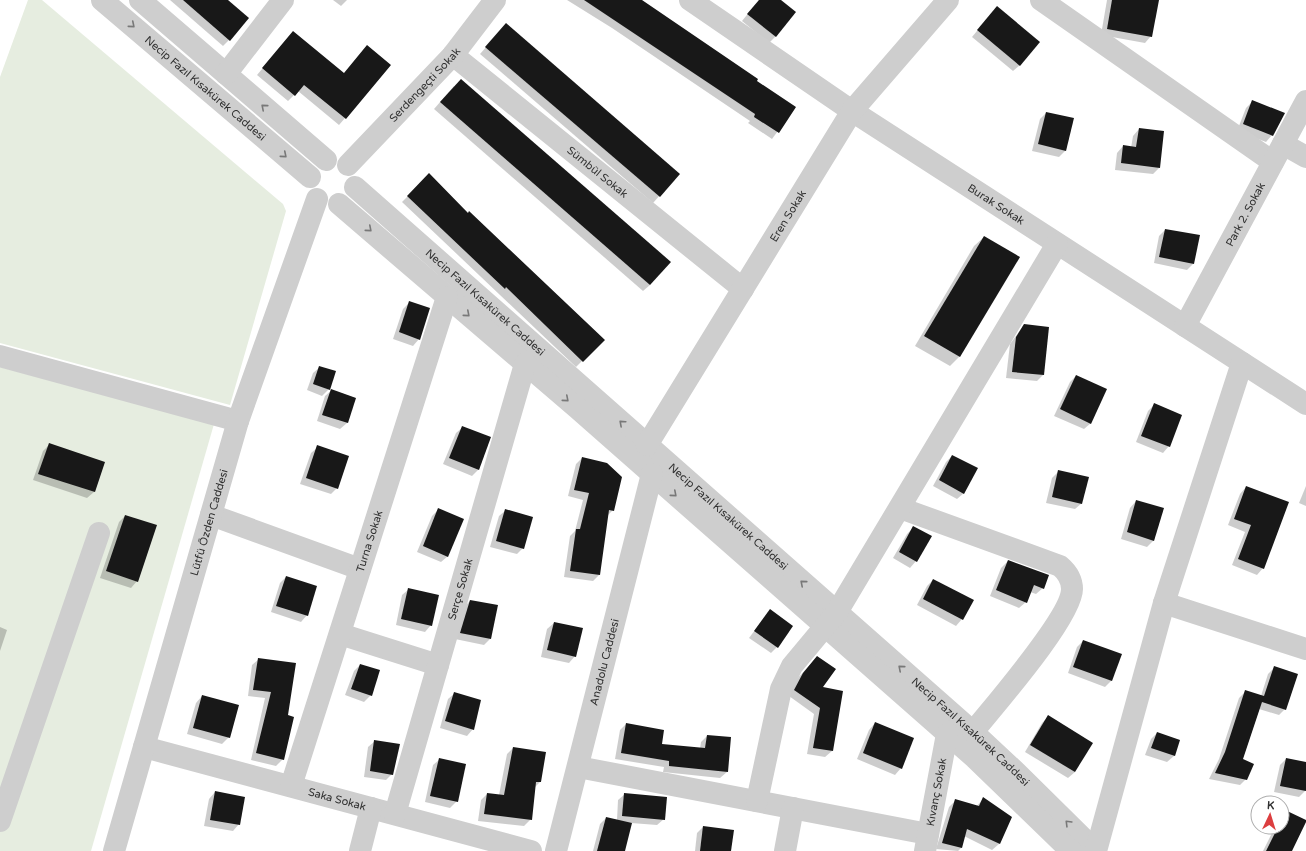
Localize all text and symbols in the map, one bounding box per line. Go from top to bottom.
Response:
one-way arrow [127,21,134,28]
street label: Necip Fazıl Kısakürek Caddesi [142,33,269,143]
street label: Serdengeçti Sokak [386,45,463,124]
one-way arrow [262,105,269,112]
street label: Sümbül Sokak [565,143,631,200]
one-way arrow [279,150,287,157]
street label: Park 2. Sokak [1223,180,1268,248]
street label: Burak Sokak [965,181,1027,227]
street label: Eren Sokak [767,187,809,244]
one-way arrow [364,225,371,232]
street label: Necip Fazıl Kısakürek Caddesi [423,246,548,358]
one-way arrow [463,309,470,316]
one-way arrow [561,394,569,401]
one-way arrow [619,420,626,427]
street label: Necip Fazıl Kısakürek Caddesi [666,460,791,572]
street label: Lütfü Özden Caddesi [187,468,230,577]
one-way arrow [670,489,677,496]
street label: Turna Sokak [353,509,385,574]
street label: Serçe Sokak [445,557,475,622]
one-way arrow [801,580,808,587]
street label: Anadolu Caddesi [587,617,621,707]
one-way arrow [898,666,906,673]
street label: Necip Fazıl Kısakürek Caddesi [909,675,1032,788]
street label: Kıvanç Sokak [923,757,949,827]
street label: Saka Sokak [307,785,368,813]
north arrow [1250,795,1290,835]
text: K [1267,799,1275,812]
one-way arrow [1065,820,1073,828]

